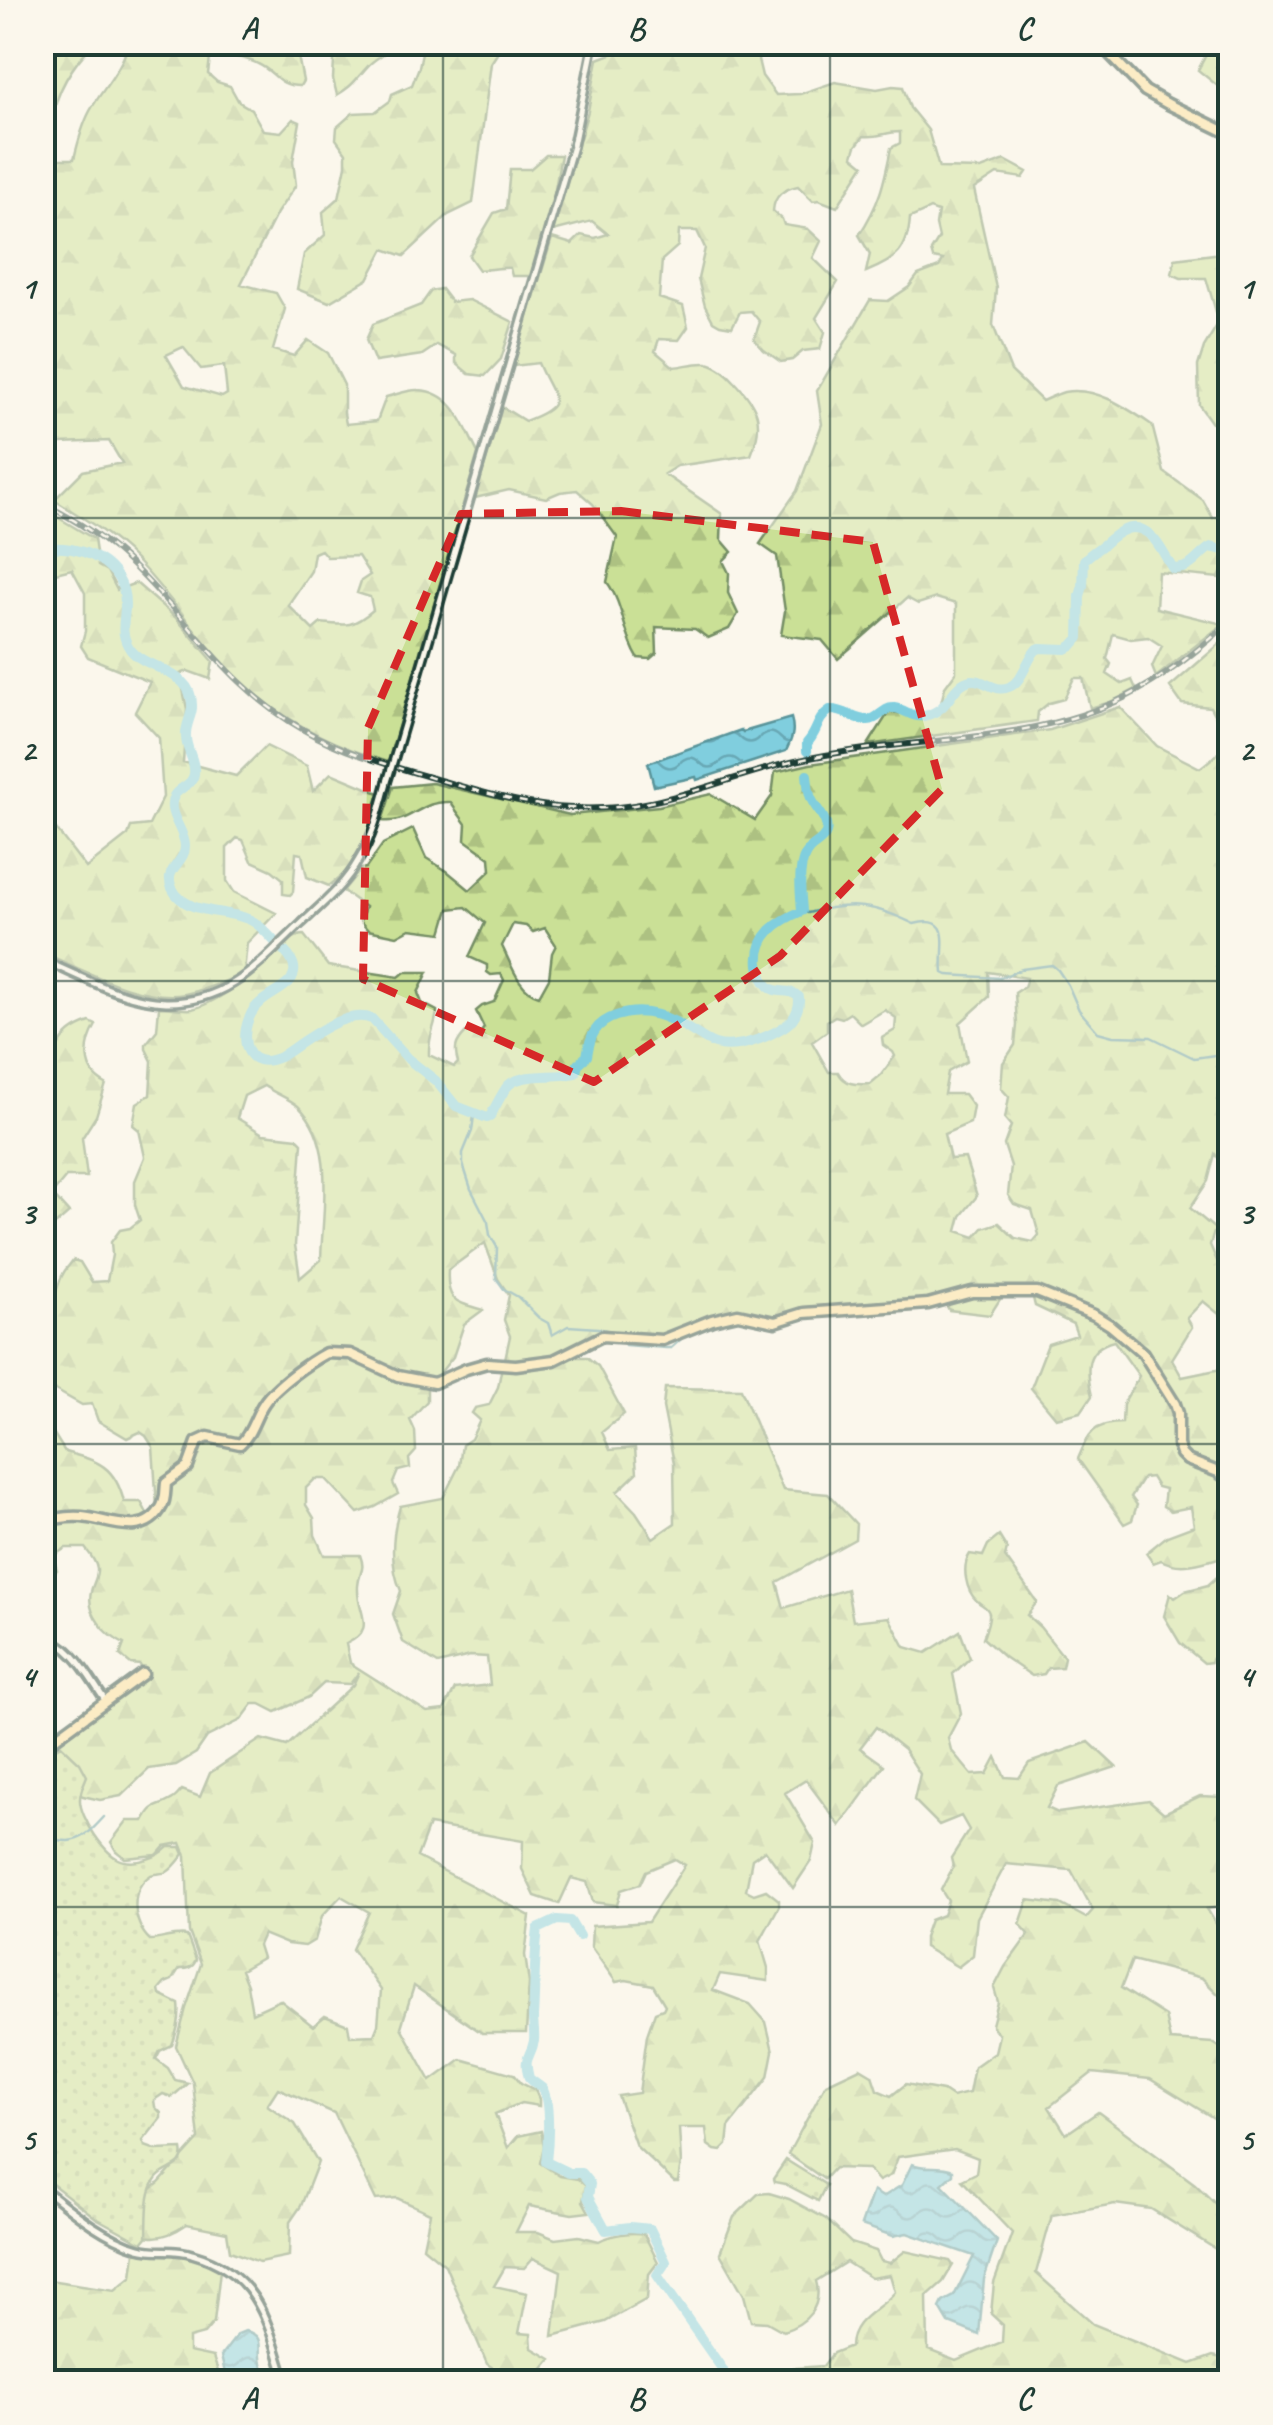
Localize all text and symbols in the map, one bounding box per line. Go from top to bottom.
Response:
text: A [241,8,260,49]
text: B [628,8,647,49]
text: C [1016,8,1036,49]
text: 1 [21,267,39,308]
text: 1 [1239,267,1257,308]
text: 2 [21,730,38,771]
text: 2 [1239,730,1256,771]
text: 3 [21,1193,38,1234]
text: 3 [1239,1193,1256,1234]
text: 4 [21,1656,39,1697]
text: 4 [1239,1656,1257,1697]
text: 5 [21,2119,38,2160]
text: 5 [1239,2119,1256,2160]
text: A [241,2378,260,2419]
text: B [628,2378,647,2419]
text: C [1016,2378,1036,2419]

